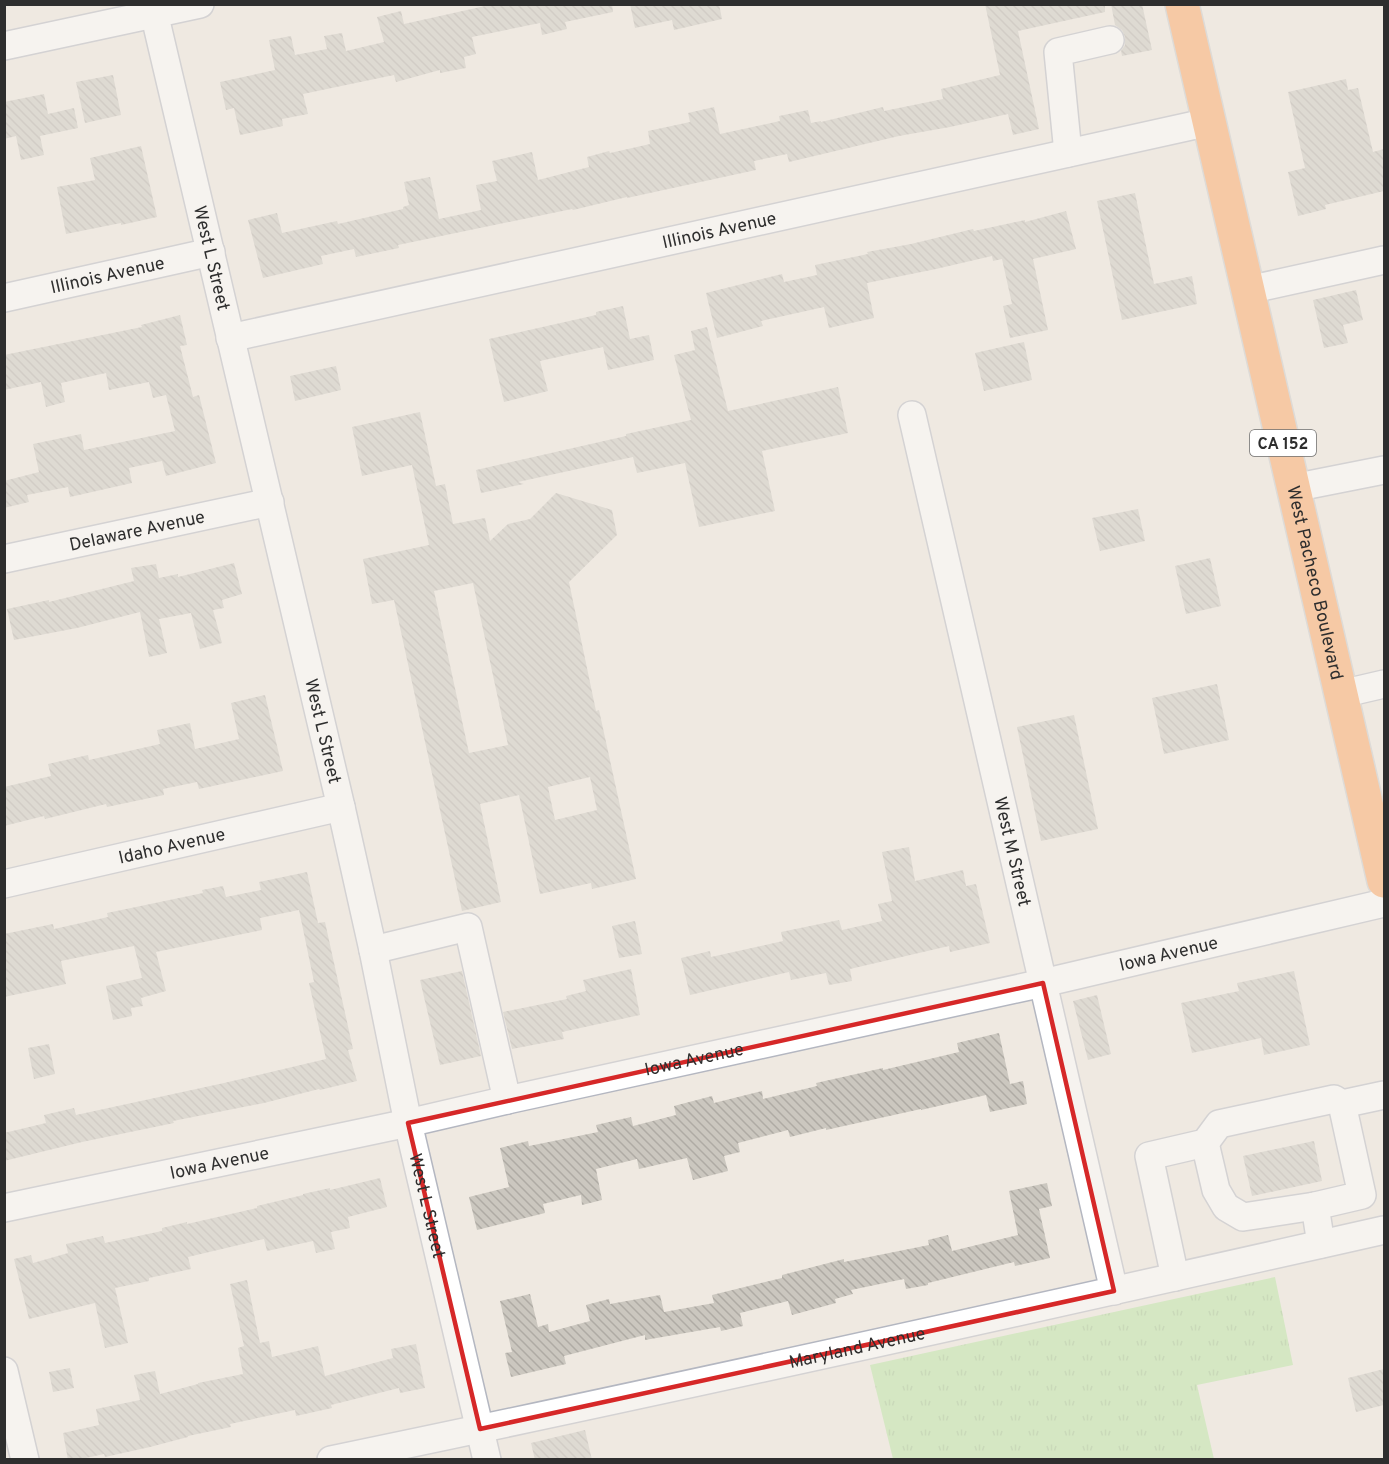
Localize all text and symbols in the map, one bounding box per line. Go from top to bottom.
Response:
street label: West L Street [187,204,234,313]
street label: Illinois Avenue [660,208,779,255]
street label: Illinois Avenue [49,253,167,300]
road number: CA 152 [1250,430,1316,456]
street label: West Pacheco Boulevard [1280,484,1347,683]
street label: Delaware Avenue [67,506,207,558]
street label: West L Street [298,677,345,786]
street label: West M Street [987,795,1035,909]
street label: Idaho Avenue [116,824,228,870]
street label: Iowa Avenue [1117,932,1221,978]
street label: Iowa Avenue [643,1039,746,1083]
street label: Iowa Avenue [168,1143,271,1186]
street label: West L Street [403,1151,449,1261]
street label: Maryland Avenue [787,1323,928,1375]

